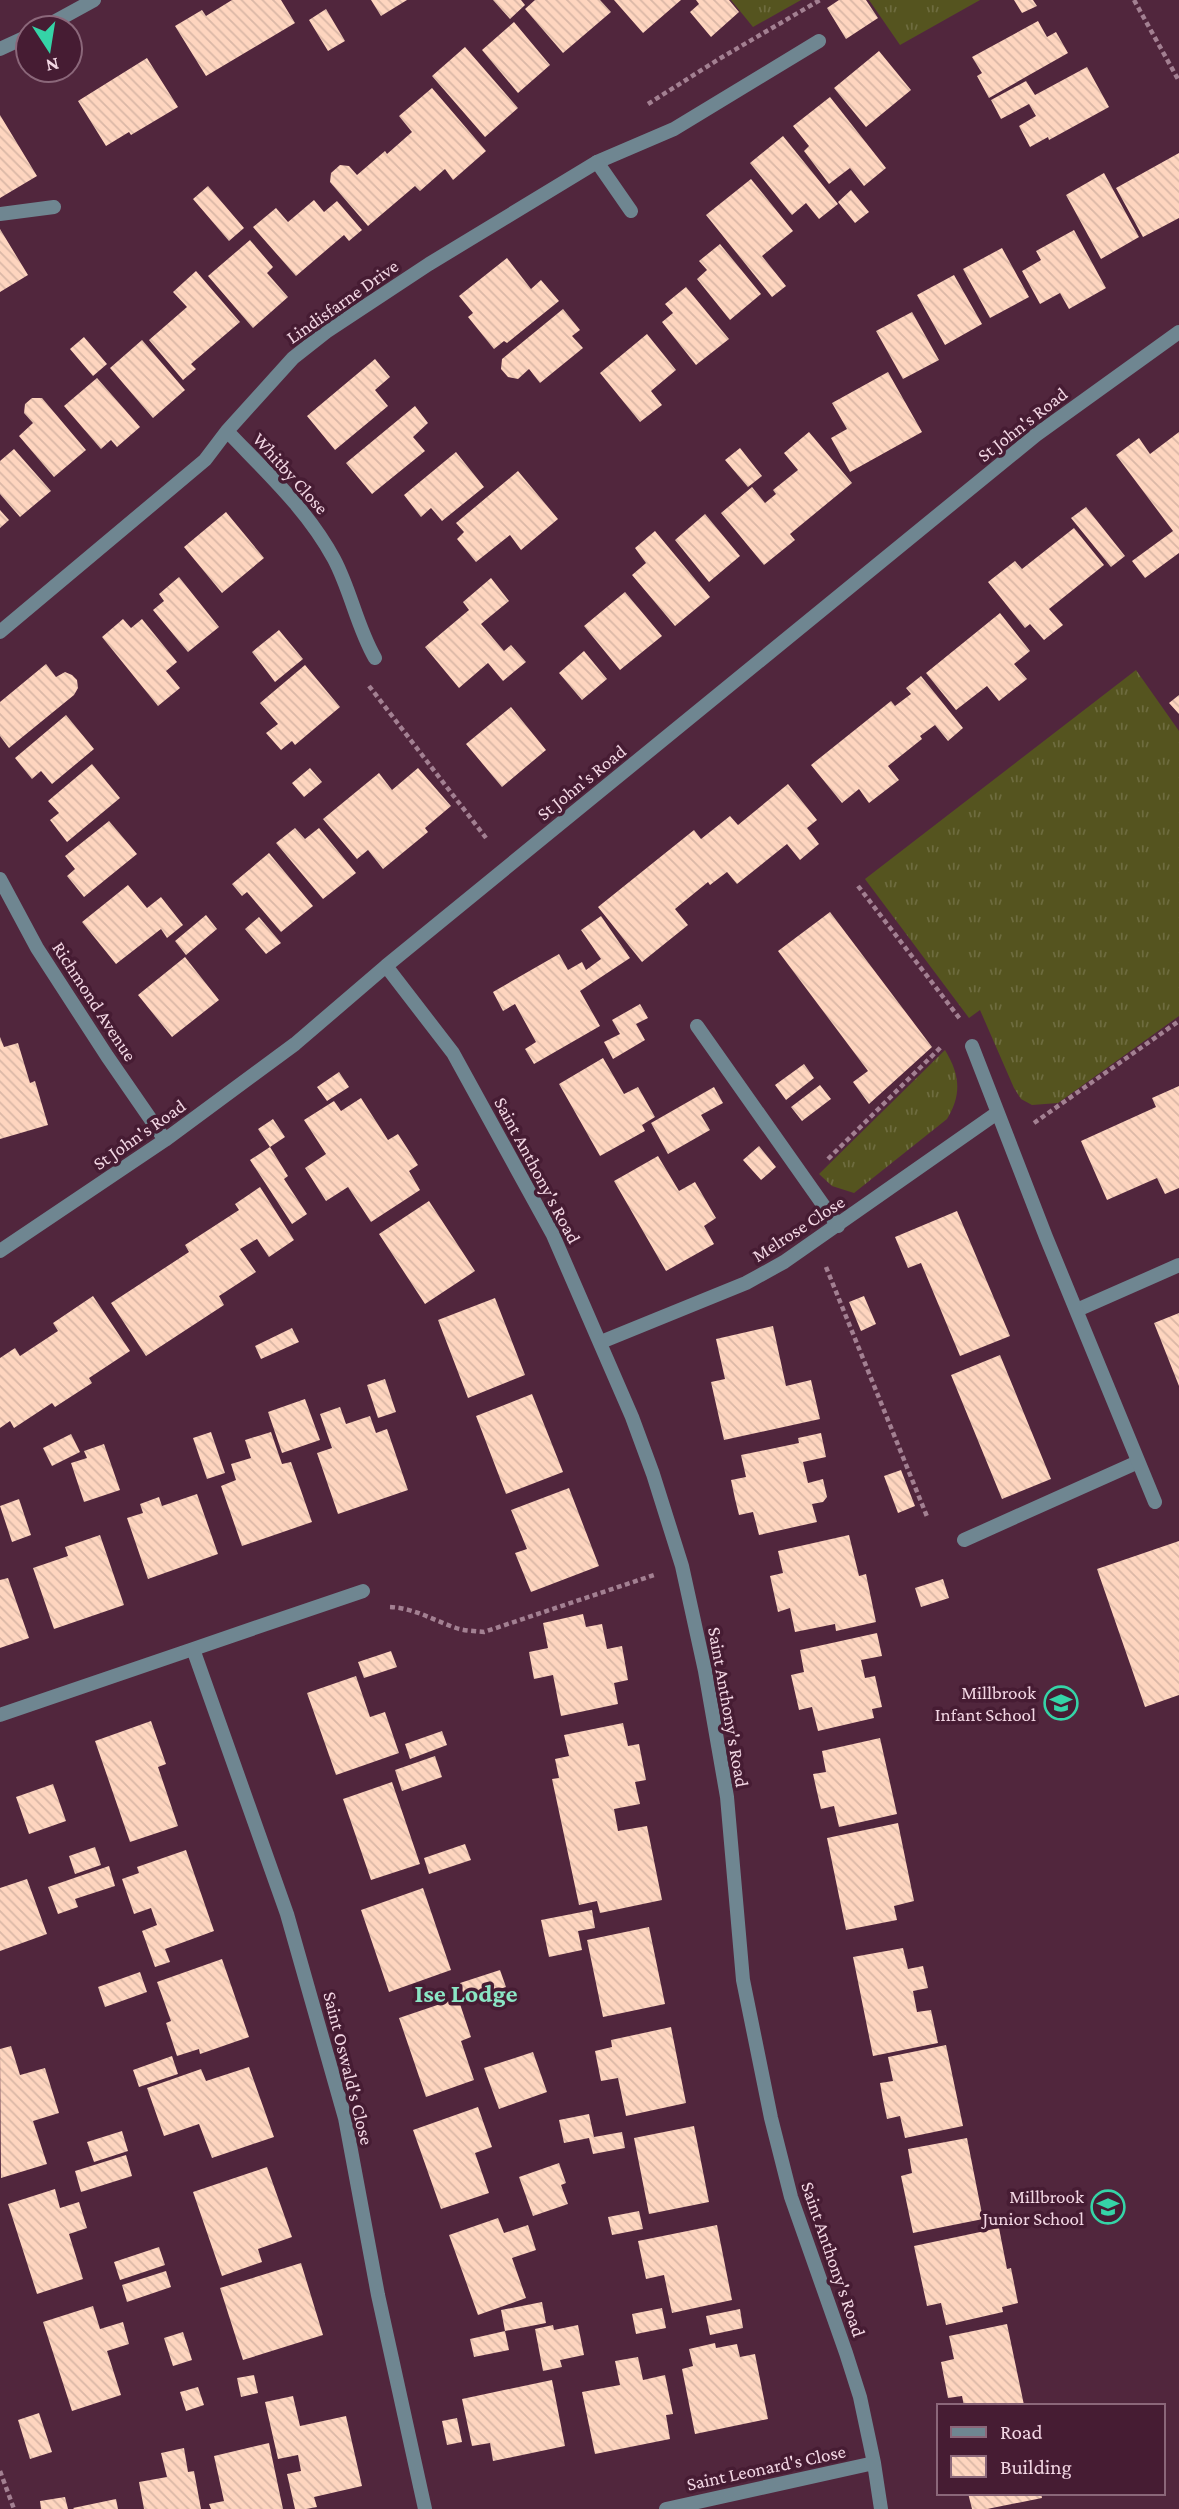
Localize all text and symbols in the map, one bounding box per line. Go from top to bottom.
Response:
north arrow [14,14,84,84]
text: N [44,54,61,77]
street label: Lindisfarne Drive [282,255,402,348]
street label: St John's Road [973,383,1071,466]
street label: Whitby Close [249,428,333,518]
street label: St John's Road [533,740,630,825]
street label: Richmond Avenue [48,938,141,1065]
street label: Saint Anthony's Road [490,1094,585,1247]
street label: St John's Road [89,1095,190,1174]
street label: Melrose Close [748,1191,848,1266]
street label: Saint Anthony's Road [704,1625,753,1789]
place label: Millbrook Infant School [935,1682,1037,1725]
school or university icon: Millbrook Infant School [1042,1684,1080,1722]
district label: Ise Lodge [414,1979,518,2008]
street label: Saint Oswald's Close [319,1989,378,2147]
street label: Saint Anthony's Road [797,2179,870,2339]
place label: Millbrook Junior School [981,2186,1085,2229]
school or university icon: Millbrook Junior School [1089,2188,1127,2226]
legend [937,2404,1165,2495]
text: Road [1000,2420,1043,2444]
street label: Saint Leonard's Close [685,2440,848,2495]
text: Building [1000,2455,1072,2479]

